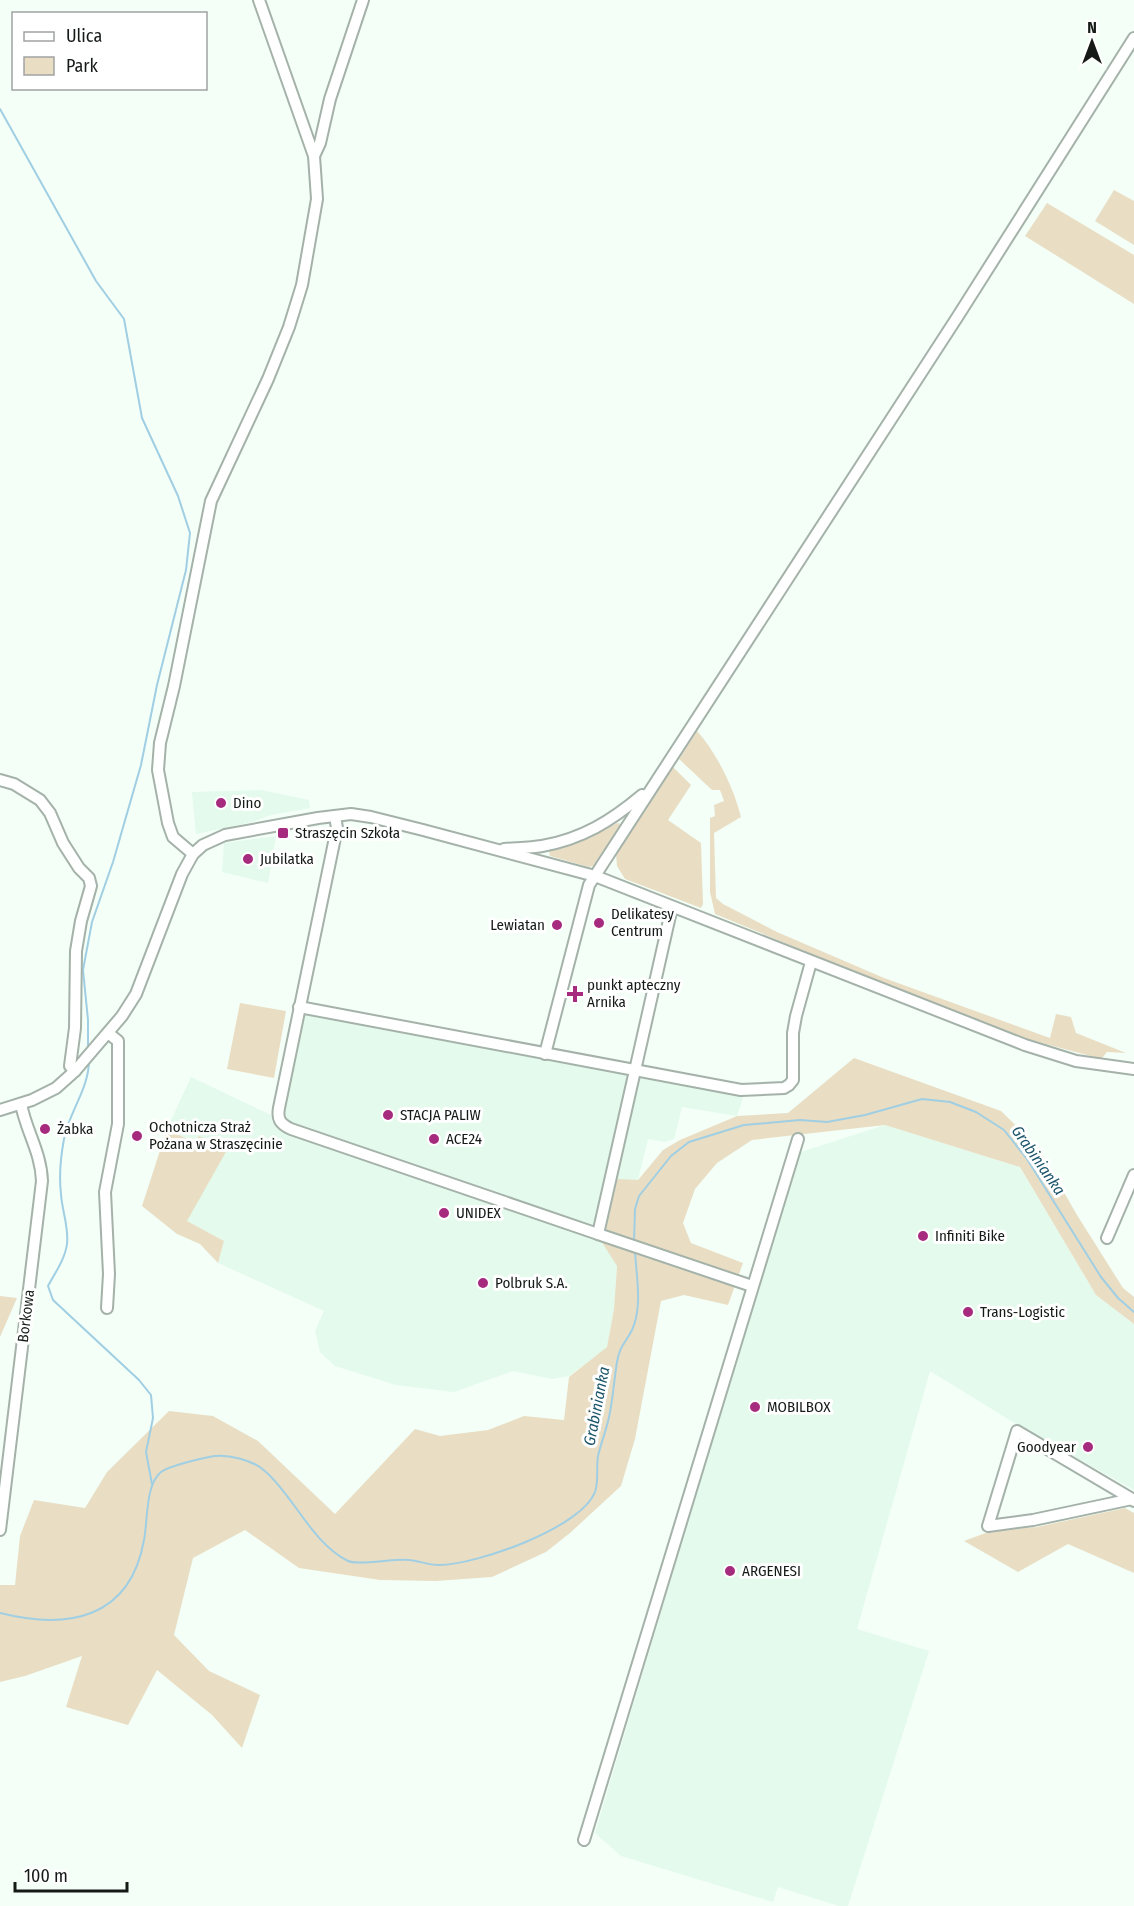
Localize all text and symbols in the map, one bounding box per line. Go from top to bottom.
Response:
legend [12,12,207,90]
north arrow [1062,12,1122,72]
text: N [1087,18,1097,37]
text: Ulica [66,25,102,47]
text: Park [66,55,99,77]
place label: Dino [233,794,261,812]
marker: Dino [214,796,228,810]
place label: Straszęcin Szkoła [295,824,400,842]
marker: Straszęcin Szkoła [276,826,290,840]
place label: Jubilatka [260,850,314,868]
marker: Jubilatka [241,852,255,866]
place label: Delikatesy Centrum [611,905,674,940]
place label: Lewiatan [490,916,545,934]
marker: Delikatesy Centrum [592,916,606,930]
marker: Lewiatan [550,918,564,932]
place label: punkt apteczny Arnika [587,976,681,1011]
marker: punkt apteczny Arnika [568,987,582,1001]
place label: STACJA PALIW [400,1106,481,1124]
marker: STACJA PALIW [381,1108,395,1122]
place label: Ochotnicza Straż Pożana w Straszęcinie [149,1118,283,1153]
place label: Żabka [57,1120,93,1138]
marker: Żabka [38,1122,52,1136]
water label: Grabinianka [1008,1122,1069,1199]
marker: Ochotnicza Straż Pożana w Straszęcinie [130,1129,144,1143]
place label: ACE24 [446,1130,482,1148]
marker: ACE24 [427,1132,441,1146]
place label: UNIDEX [456,1204,502,1222]
marker: UNIDEX [437,1206,451,1220]
place label: Infiniti Bike [935,1227,1005,1245]
marker: Infiniti Bike [916,1229,930,1243]
place label: Polbruk S.A. [495,1274,568,1292]
marker: Polbruk S.A. [476,1276,490,1290]
street label: Borkowa [14,1289,38,1343]
place label: Trans-Logistic [980,1303,1065,1321]
marker: Trans-Logistic [961,1305,975,1319]
water label: Grabinianka [580,1365,613,1447]
place label: MOBILBOX [767,1398,831,1416]
marker: MOBILBOX [748,1400,762,1414]
place label: Goodyear [1017,1438,1077,1456]
marker: Goodyear [1081,1440,1095,1454]
place label: ARGENESI [742,1562,801,1580]
marker: ARGENESI [723,1564,737,1578]
scale bar [15,1855,128,1893]
text: 100 m [24,1865,68,1887]

